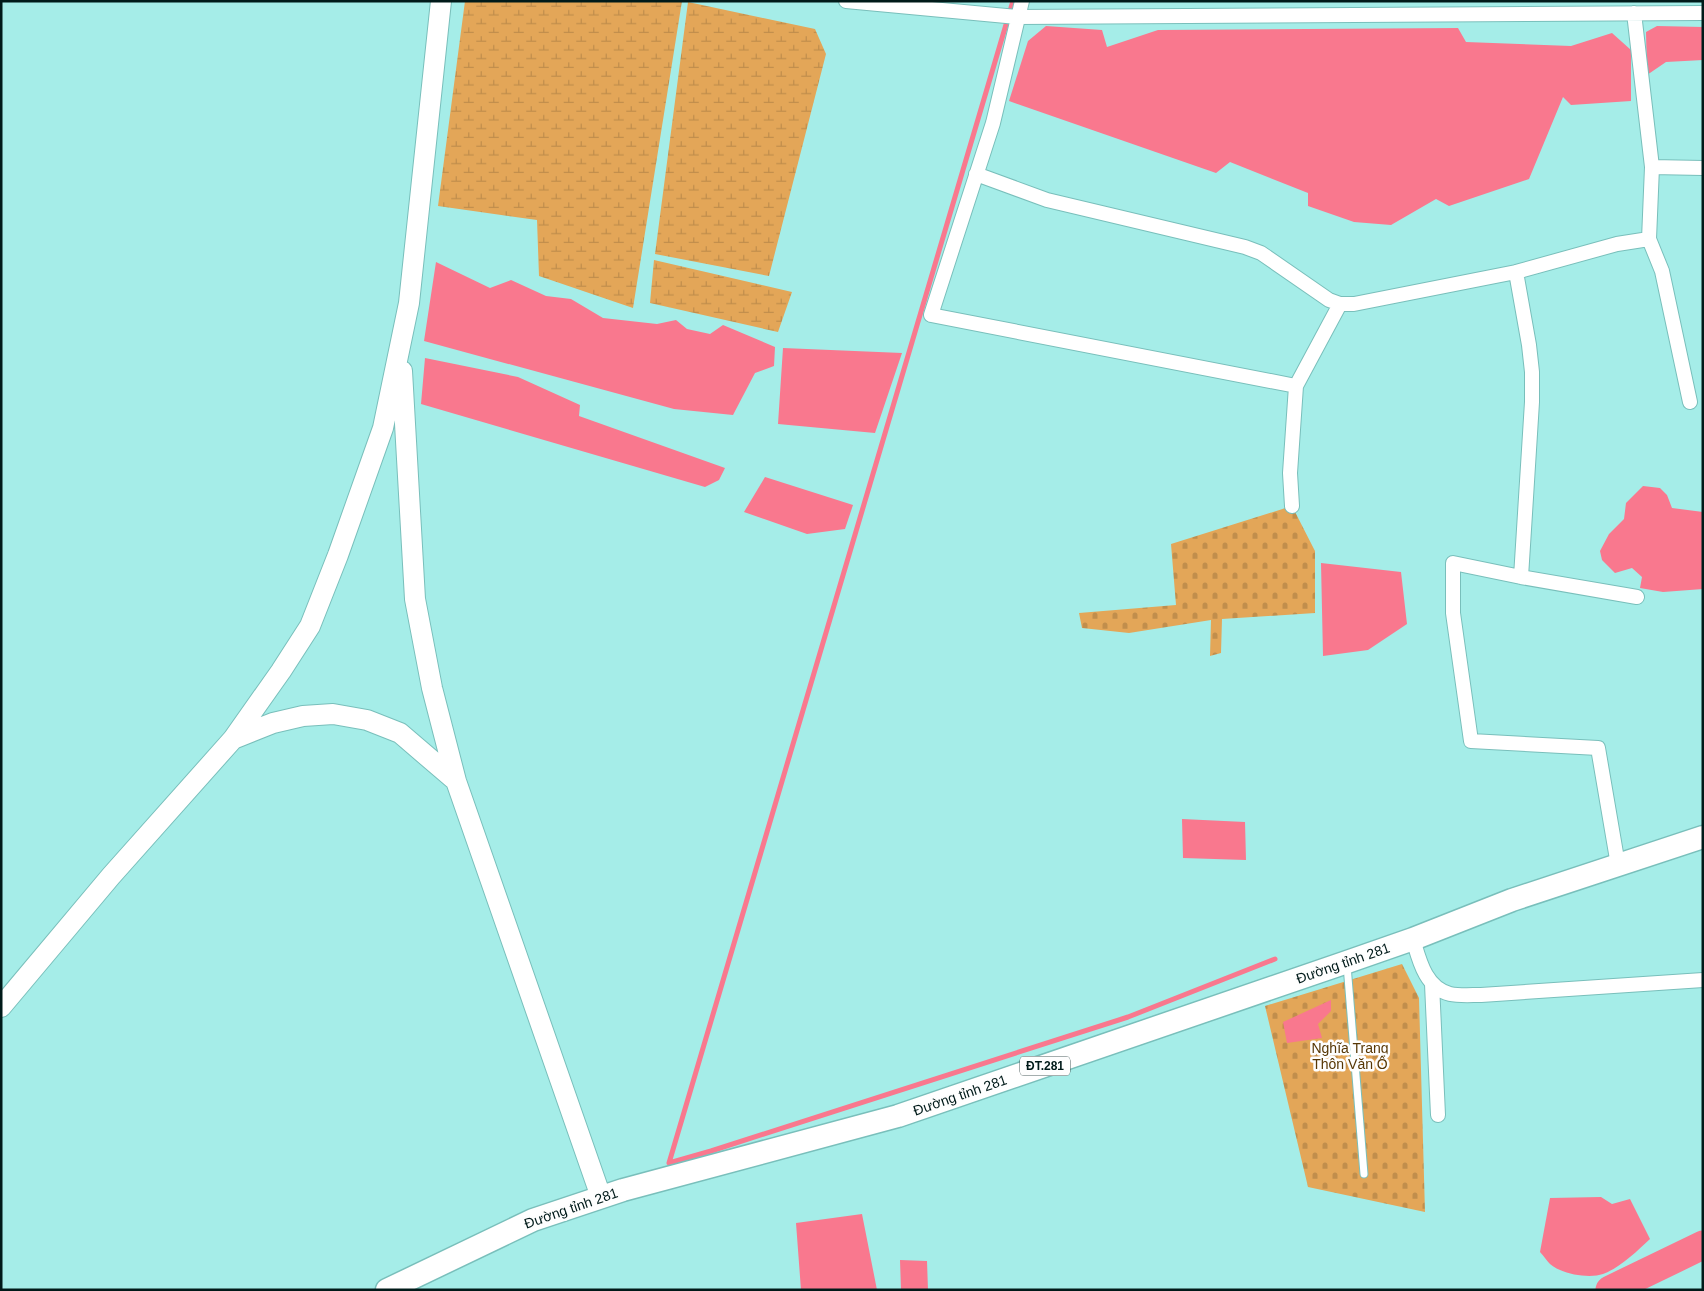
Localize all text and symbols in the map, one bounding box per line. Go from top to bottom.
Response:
street label: Đường tỉnh 281 [1294,939,1392,987]
park label: Nghĩa Trang Thôn Văn Ổ [1311,1040,1389,1072]
road number: ĐT.281 [1020,1056,1070,1076]
street label: Đường tỉnh 281 [911,1071,1009,1119]
street label: Đường tỉnh 281 [522,1184,620,1232]

